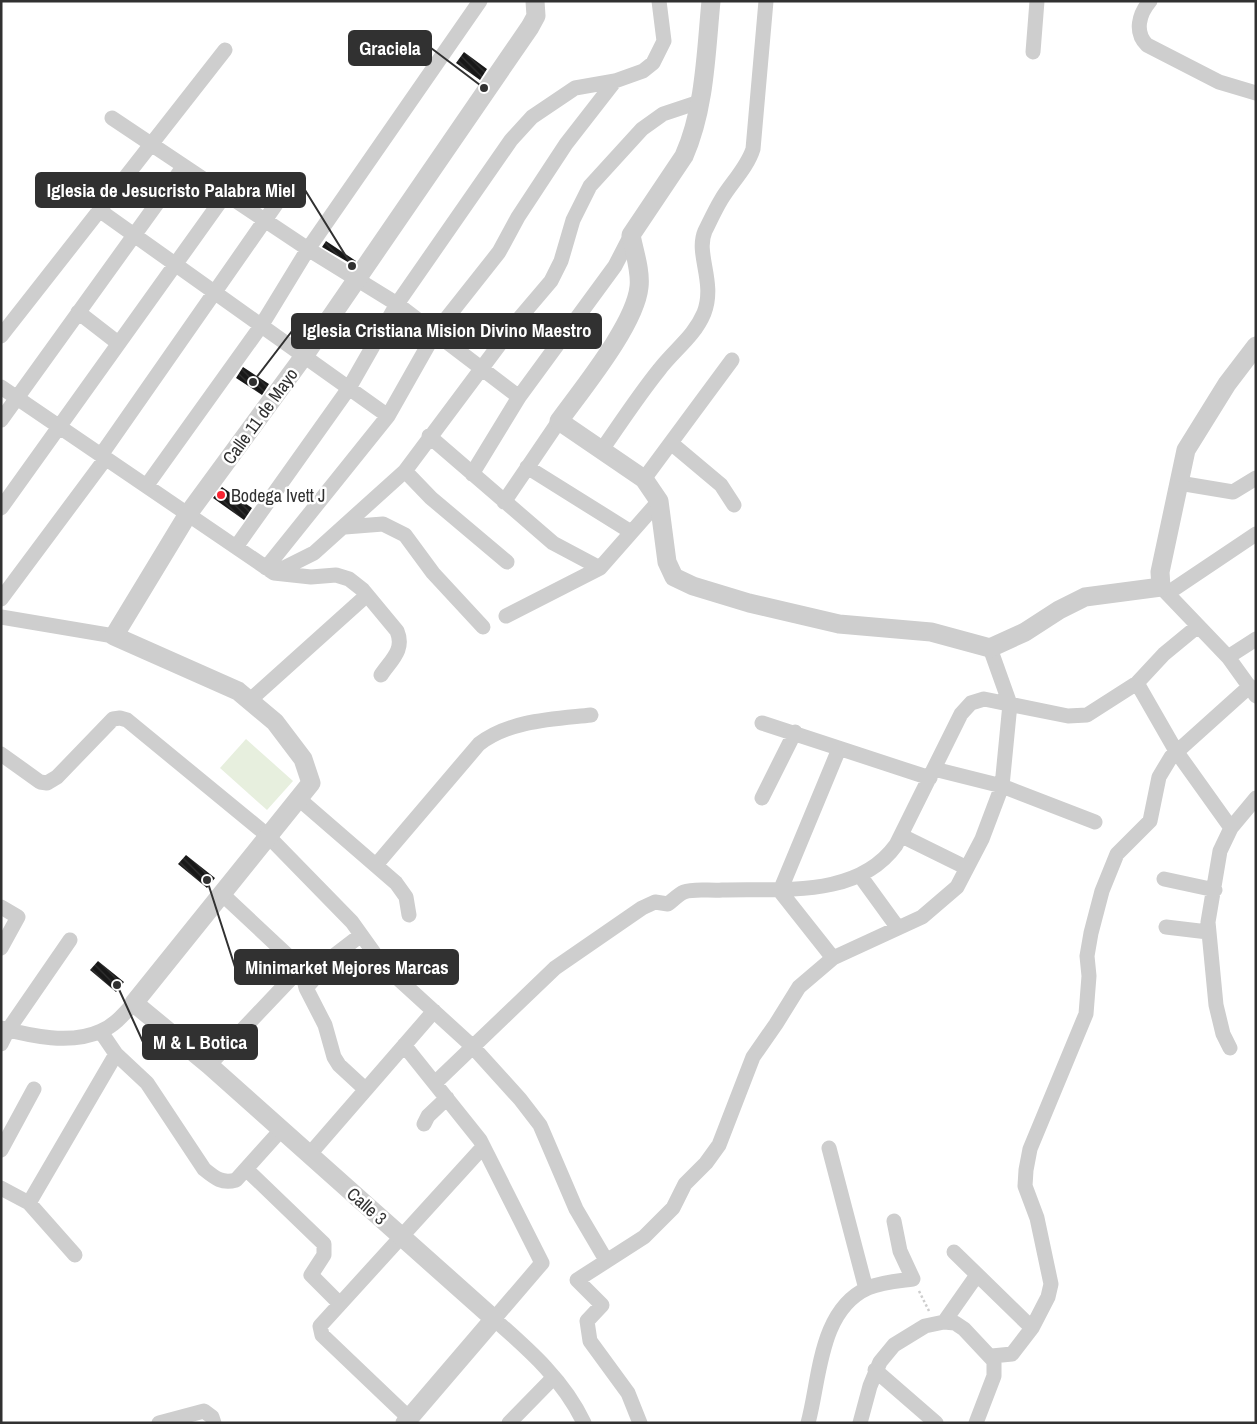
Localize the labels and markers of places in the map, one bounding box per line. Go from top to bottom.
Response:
callout: Graciela [349,31,431,65]
callout: Iglesia de Jesucristo Palabra Miel [36,173,305,207]
callout: Iglesia Cristiana Mision Divino Maestro [292,314,601,348]
place label: Bodega Ivett J [231,483,325,508]
marker: Bodega Ivett J [215,489,227,501]
callout: Minimarket Mejores Marcas [235,950,458,984]
callout: M & L Botica [143,1025,257,1059]

